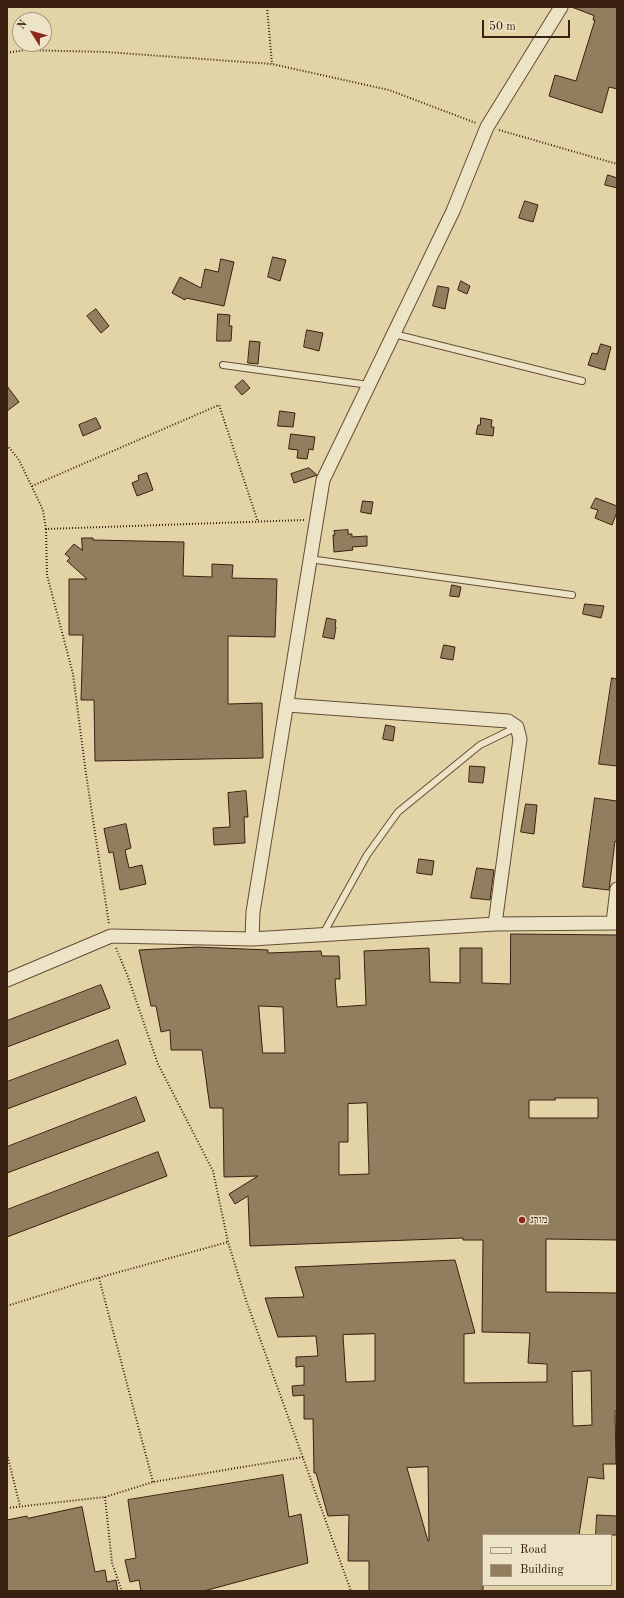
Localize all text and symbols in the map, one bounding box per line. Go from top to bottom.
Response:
north arrow [12,12,52,52]
scale bar [484,12,572,38]
text: N [16,18,30,32]
text: 50 m [489,21,516,33]
place label: מורג [530,1213,548,1227]
marker: מורג [517,1215,527,1225]
legend [482,1534,612,1586]
text: Road [520,1544,547,1556]
text: Building [520,1564,564,1576]

